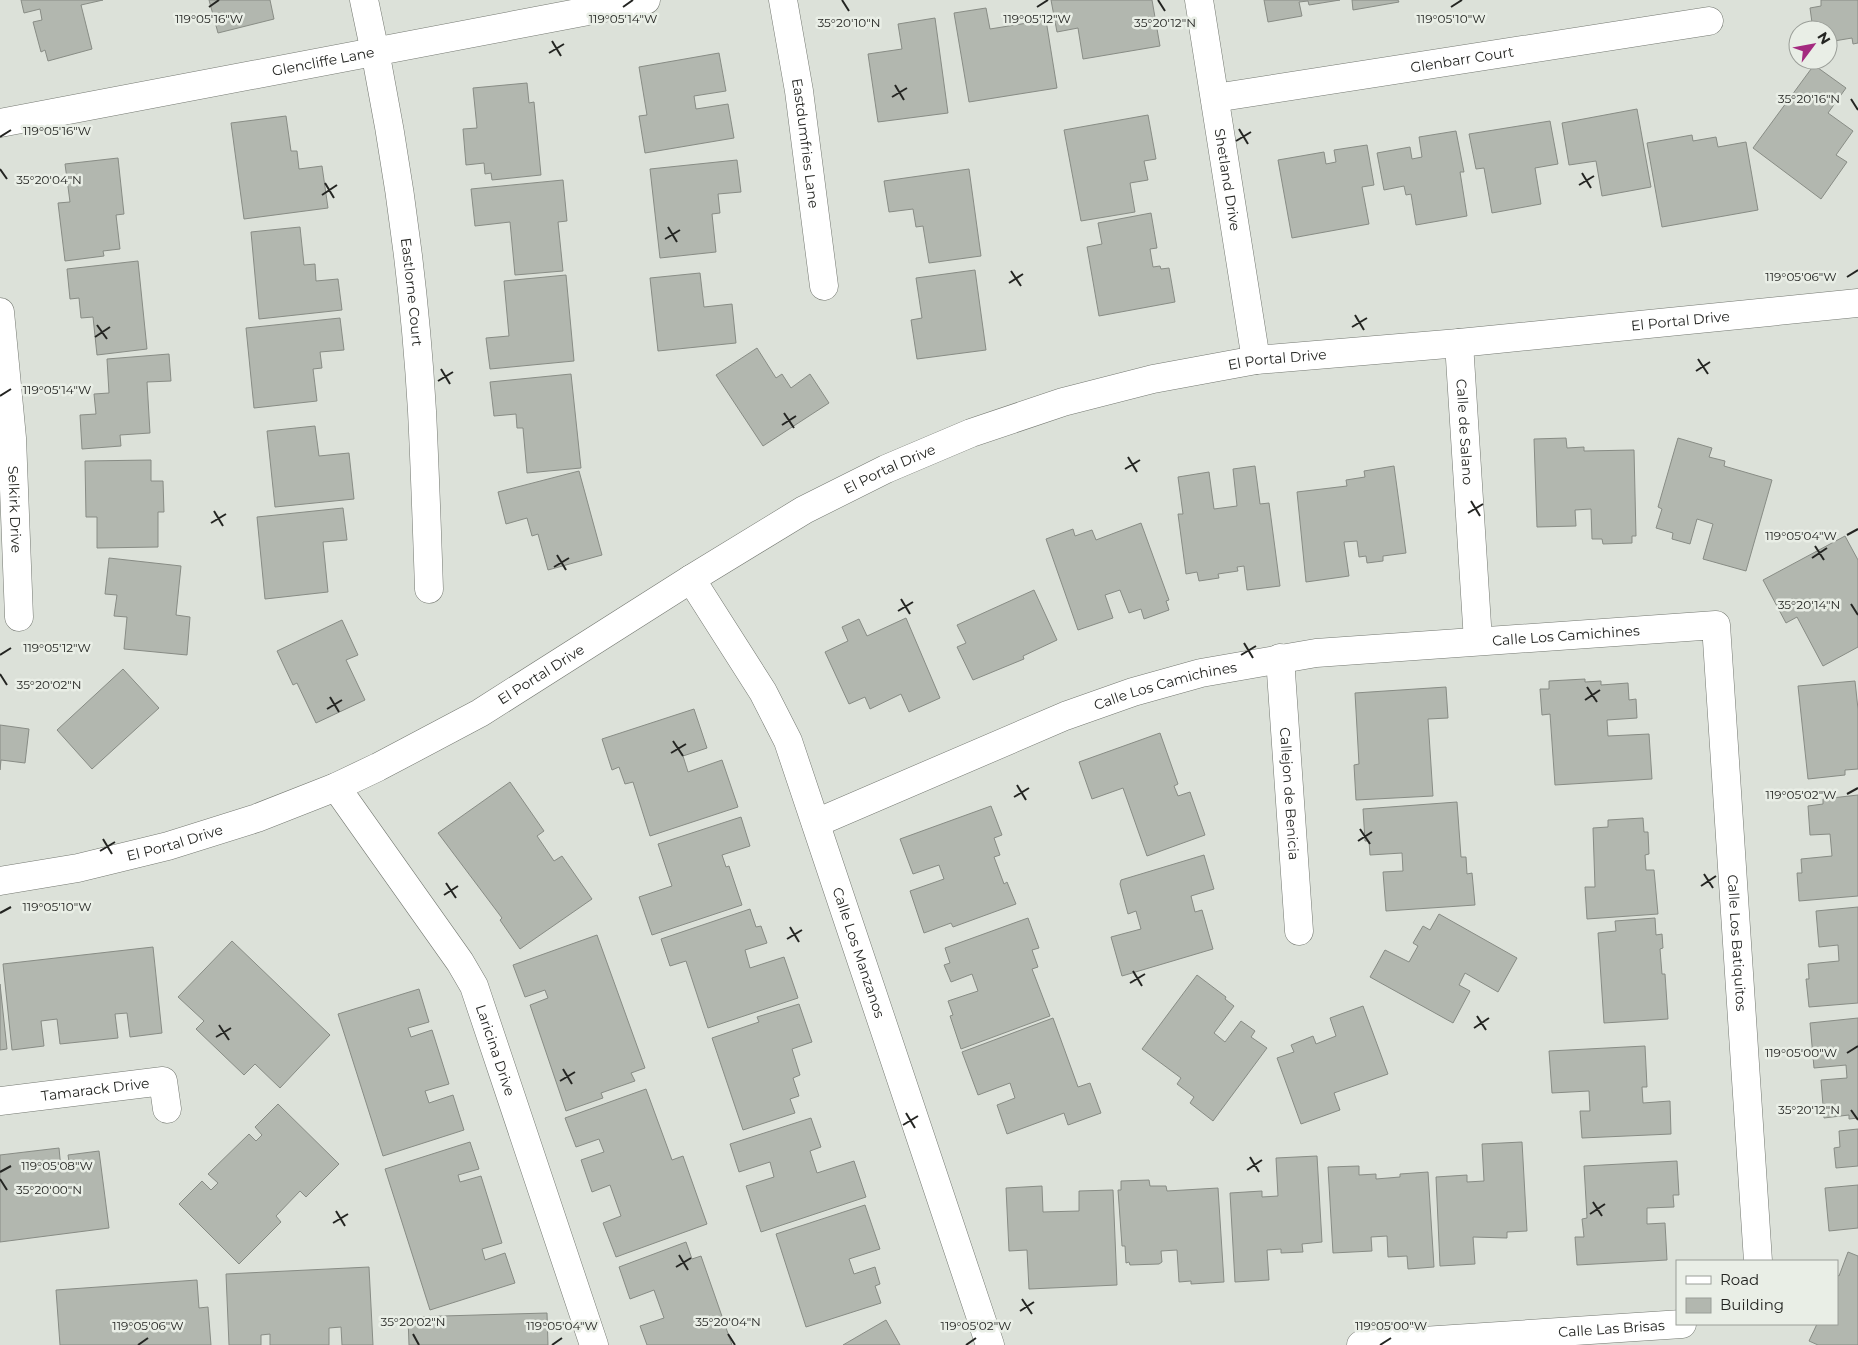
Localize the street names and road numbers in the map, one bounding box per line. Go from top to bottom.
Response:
street label: Glencliffe Lane [270,43,376,80]
street label: Glenbarr Court [1409,43,1515,76]
street label: Eastdumfries Lane [788,77,823,209]
street label: Shetland Drive [1210,127,1244,232]
street label: Eastlorne Court [397,237,426,347]
street label: El Portal Drive [1630,307,1731,335]
street label: El Portal Drive [1226,345,1327,374]
street label: Calle de Salano [1452,378,1477,486]
street label: El Portal Drive [840,440,938,498]
street label: Selkirk Drive [4,465,25,553]
street label: Calle Los Camichines [1492,621,1640,650]
street label: El Portal Drive [494,640,588,708]
street label: Calle Los Camichines [1091,658,1238,714]
street label: Callejon de Benicia [1276,726,1303,861]
street label: El Portal Drive [125,820,225,865]
street label: Calle Los Batiquitos [1723,874,1751,1012]
street label: Calle Los Manzanos [828,885,889,1020]
street label: Laricina Drive [472,1002,519,1098]
street label: Tamarack Drive [40,1074,150,1105]
street label: Calle Las Brisas [1558,1316,1665,1341]

